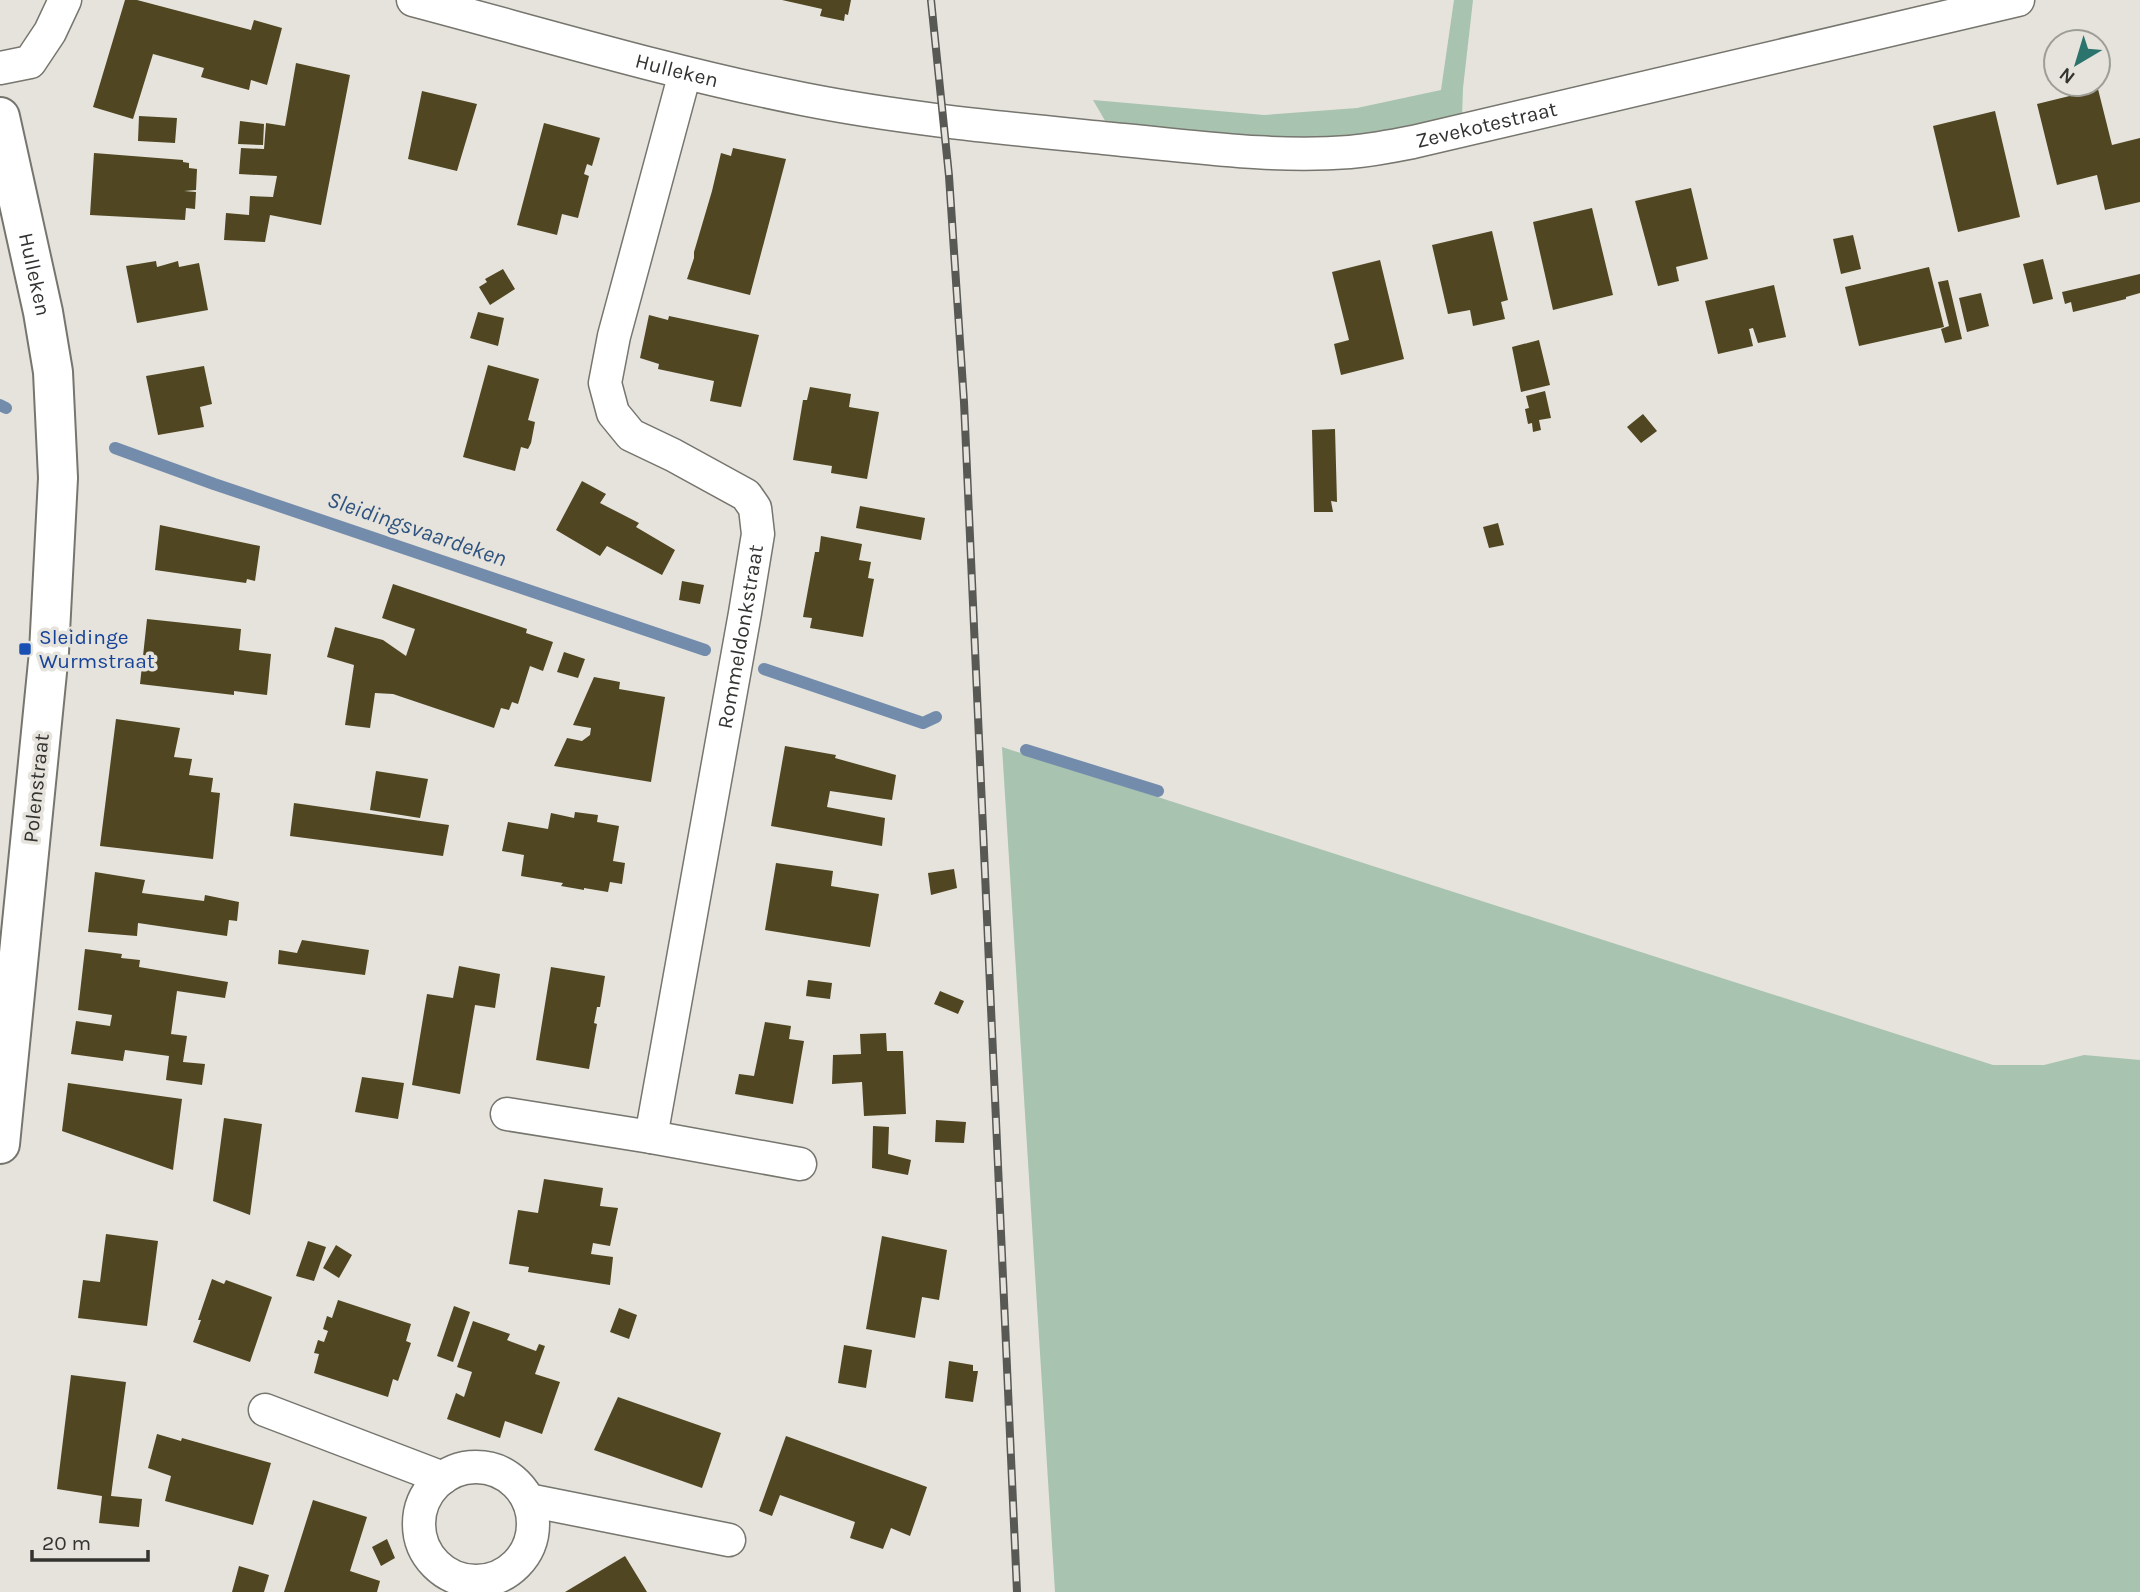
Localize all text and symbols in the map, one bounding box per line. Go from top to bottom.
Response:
north arrow [2042,28,2112,98]
street label: Hulleken [633,48,721,92]
text: N [2055,63,2079,88]
street label: Zevekotestraat [1413,97,1559,153]
street label: Hulleken [14,230,56,318]
water label: Sleidingsvaardeken [324,486,510,572]
street label: Rommeldonkstraat [712,543,768,731]
place label: Sleidinge Wurmstraat [39,625,155,673]
marker: Sleidinge Wurmstraat [17,641,33,657]
street label: Polenstraat [18,732,54,844]
scale bar [32,1518,147,1562]
text: 20 m [42,1531,91,1555]

